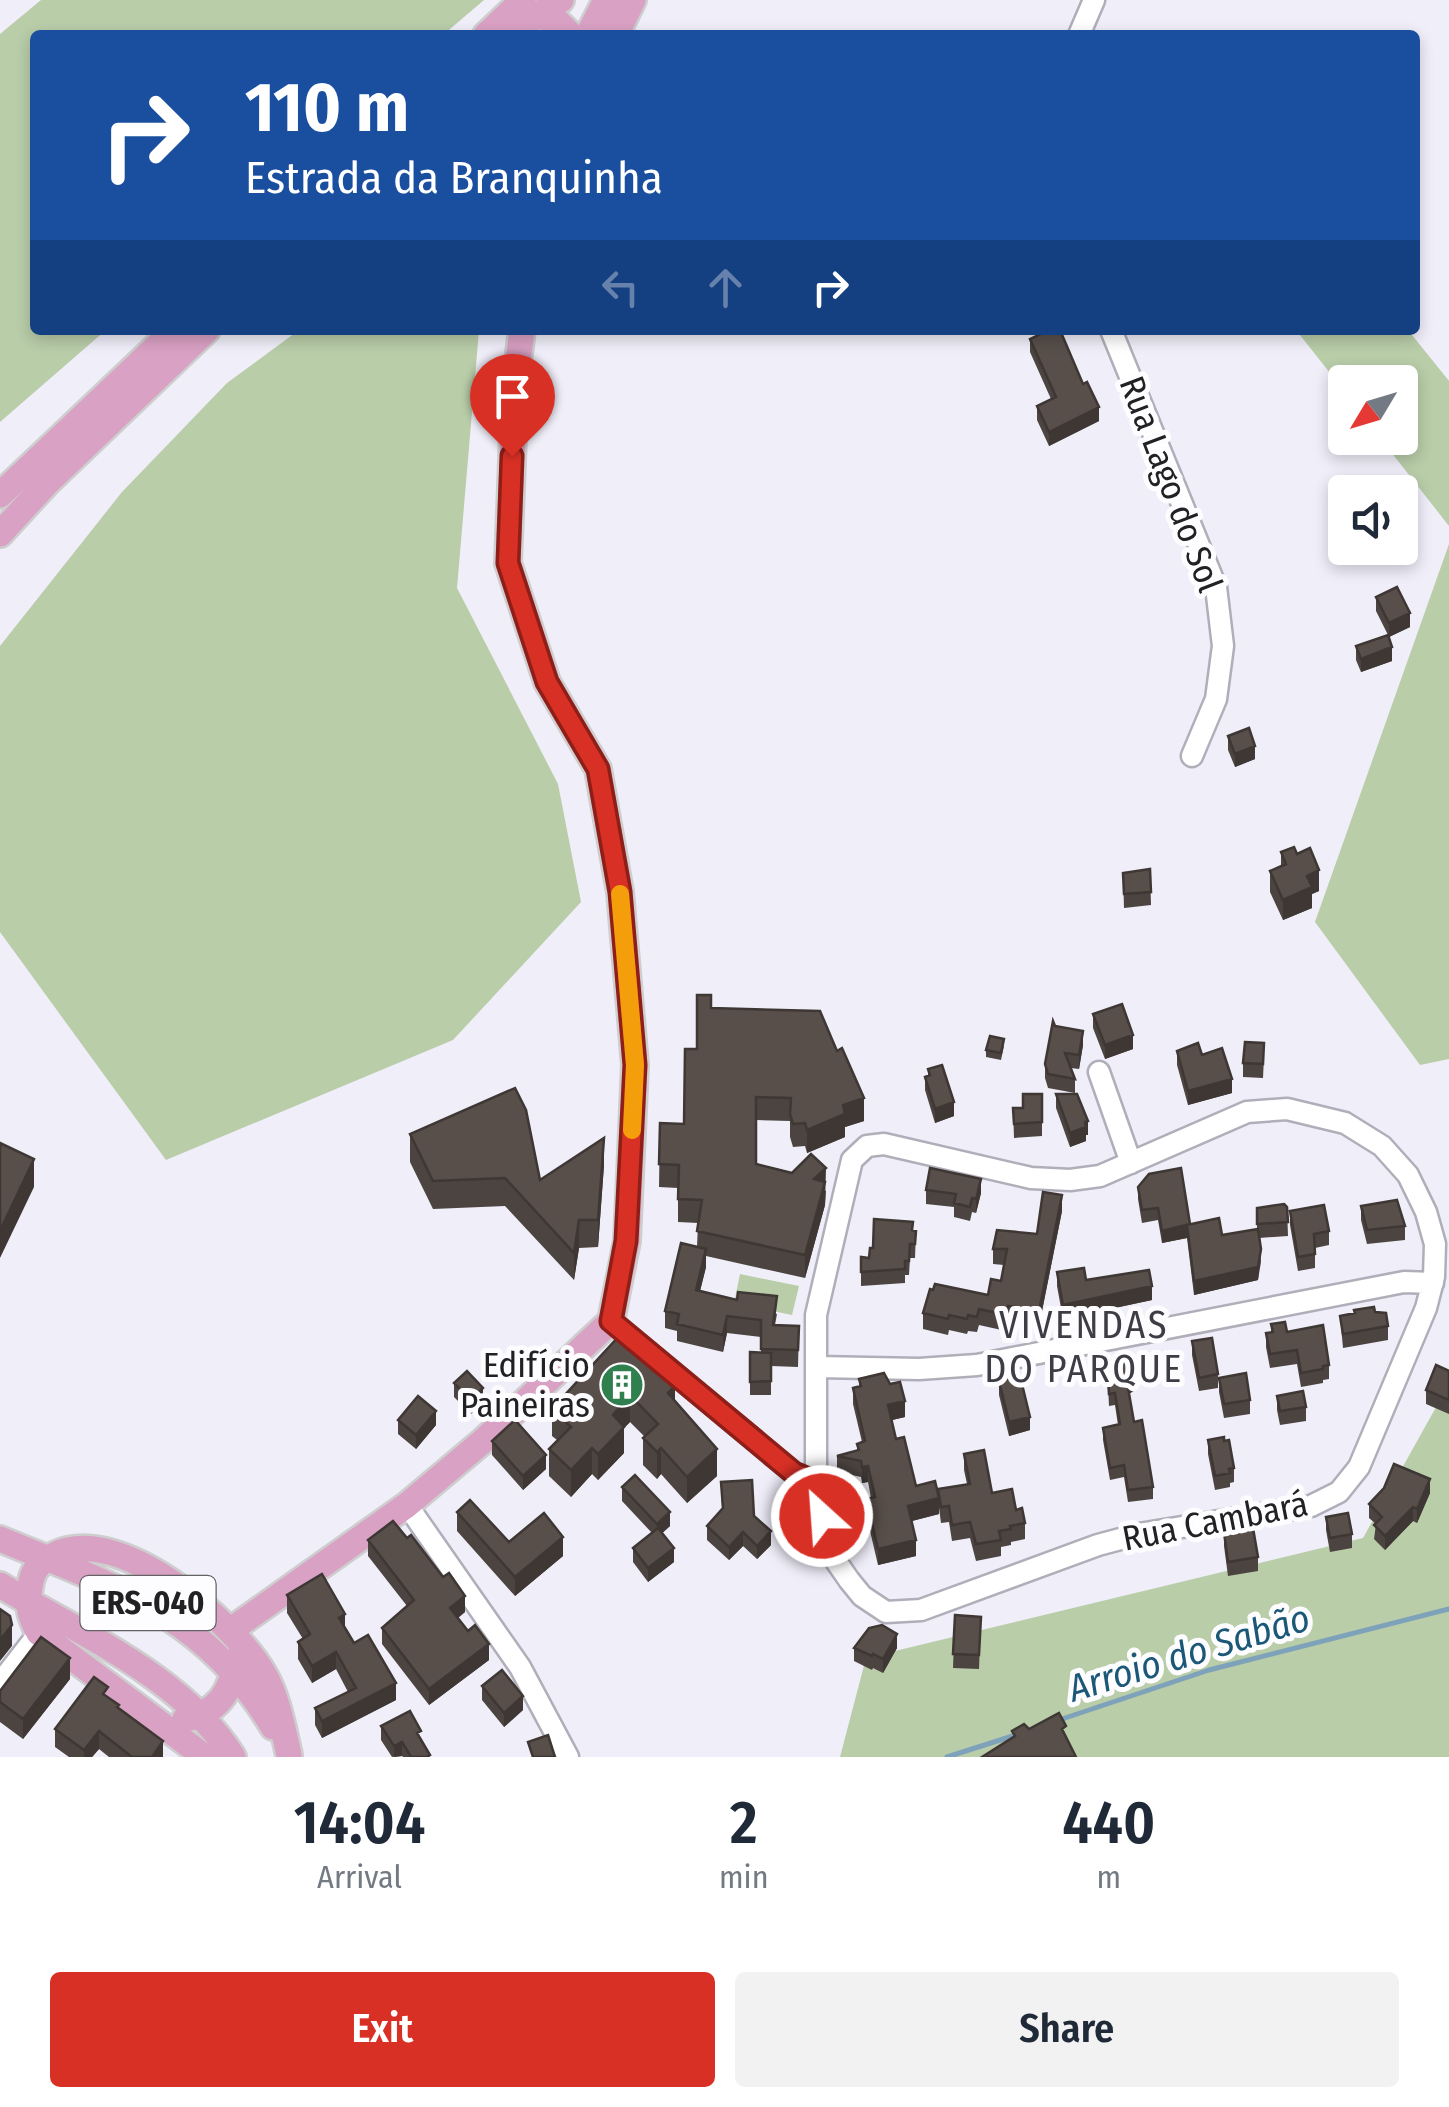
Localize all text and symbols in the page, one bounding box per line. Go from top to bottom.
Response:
text: 110 m [245,66,409,150]
icon: right [80,70,210,200]
text: Estrada da Branquinha [245,151,663,205]
icon: left [593,260,648,315]
icon: ahead [698,260,753,315]
icon: right [803,260,858,315]
pin [470,354,555,457]
north arrow [1328,365,1418,455]
map controls [1328,365,1418,565]
icon: arrive [485,369,540,424]
street label: Rua Lago do Sol [1111,370,1231,598]
button: sound [1328,475,1418,565]
district label: VIVENDAS DO PARQUE [984,1302,1184,1392]
place label: Edifício Paineiras [460,1344,590,1426]
building icon: Edifício Paineiras [599,1362,645,1408]
position arrow [770,1464,874,1568]
street label: Rua Cambará [1119,1482,1311,1560]
road number: ERS-040 [80,1576,216,1630]
water label: Arroio do Sabão [1061,1594,1315,1712]
text: 14:04 [294,1787,425,1859]
text: 2 [730,1787,758,1859]
text: 440 [1062,1787,1155,1859]
text: Arrival [317,1858,402,1896]
text: min [719,1858,769,1896]
text: m [1096,1858,1121,1896]
button: Exit [50,1972,715,2087]
button: Share [735,1972,1399,2087]

